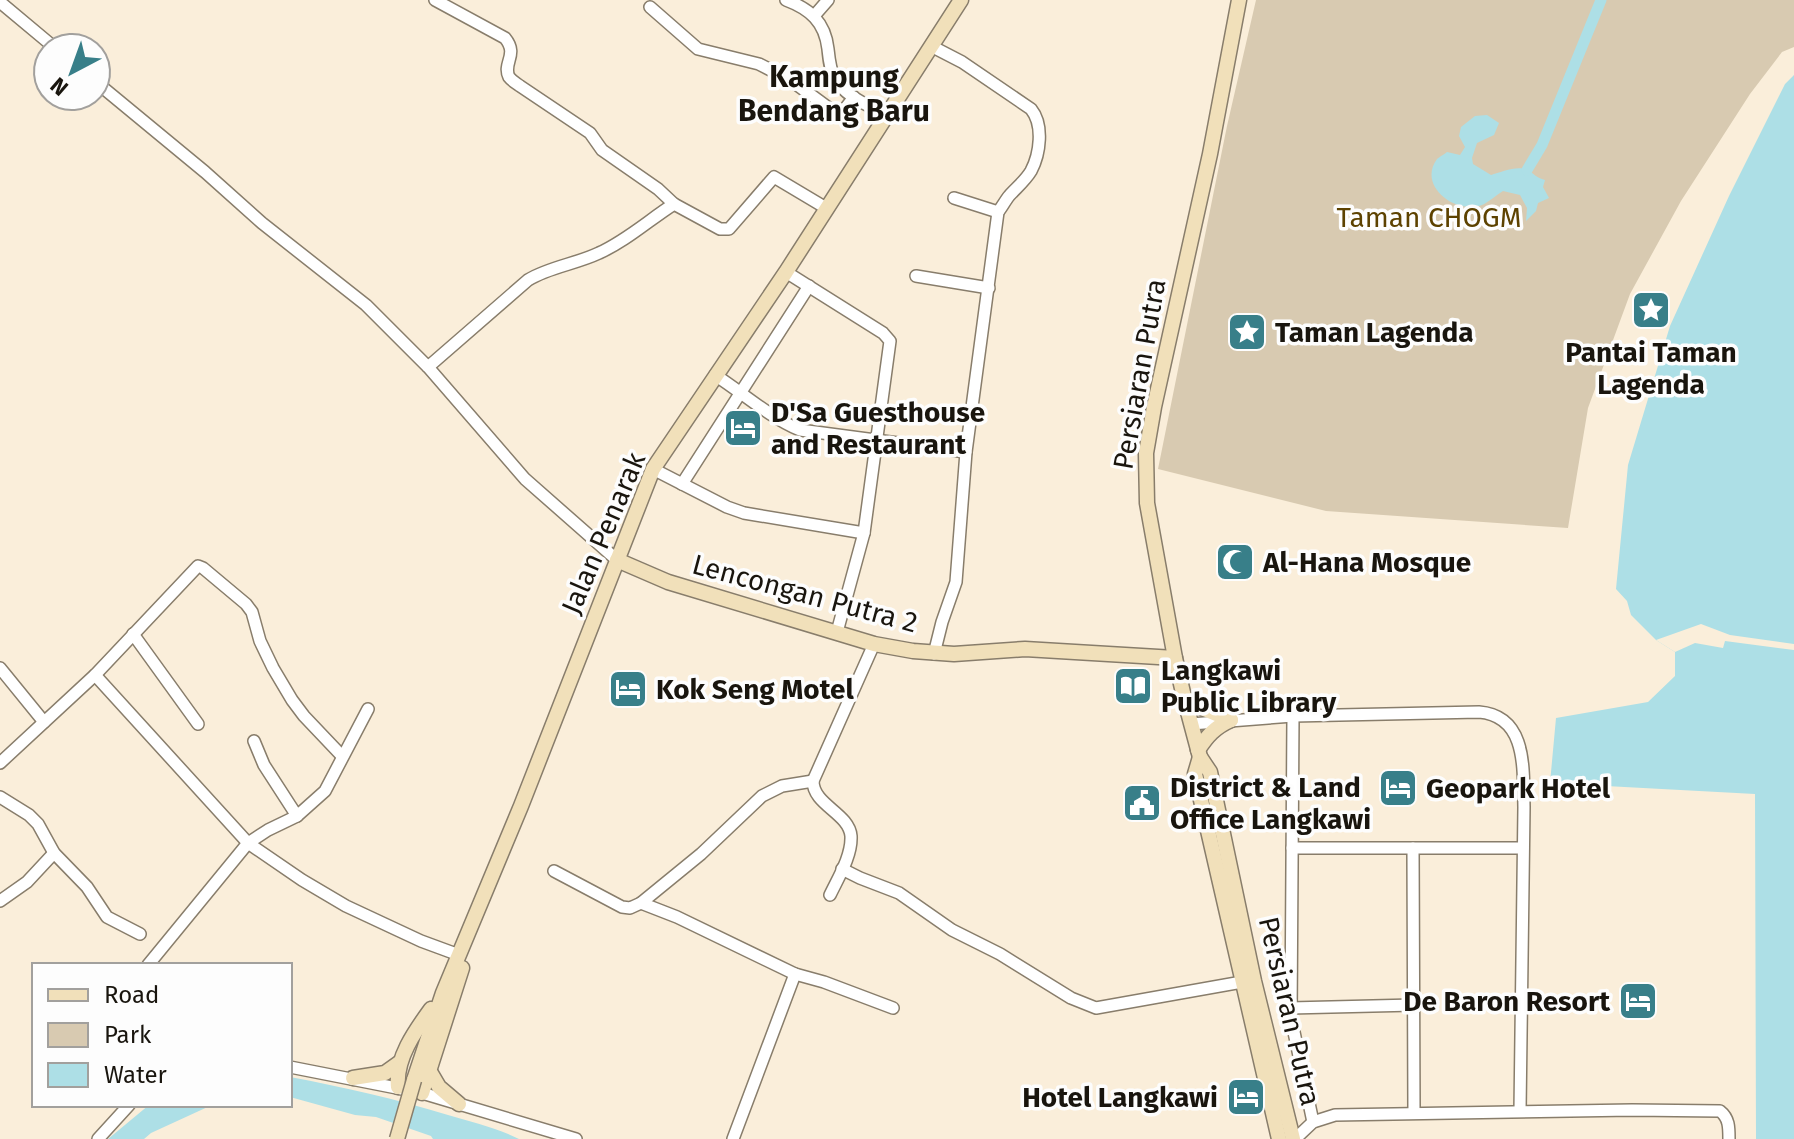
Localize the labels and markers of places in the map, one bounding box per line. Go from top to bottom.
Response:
place icon: Pantai Taman Lagenda [1630,289,1672,331]
place icon: Taman Lagenda [1226,311,1268,353]
place label: Taman Lagenda [1275,316,1474,349]
place label: Pantai Taman Lagenda [1565,336,1737,401]
place label: D'Sa Guesthouse and Restaurant [771,396,985,461]
hotel icon: D'Sa Guesthouse and Restaurant [722,407,764,449]
mosque icon: Al-Hana Mosque [1214,541,1256,583]
place label: Al-Hana Mosque [1262,546,1471,579]
place label: Langkawi Public Library [1161,654,1337,719]
library icon: Langkawi Public Library [1112,665,1154,707]
hotel icon: Kok Seng Motel [607,668,649,710]
place label: Kok Seng Motel [656,673,854,706]
hotel icon: Geopark Hotel [1377,767,1419,809]
place label: District & Land Office Langkawi [1170,771,1371,836]
place label: Geopark Hotel [1426,772,1611,805]
public building icon: District & Land Office Langkawi [1121,782,1163,824]
hotel icon: De Baron Resort [1617,980,1659,1022]
place label: De Baron Resort [1403,985,1611,1018]
hotel icon: Hotel Langkawi [1225,1076,1267,1118]
place label: Hotel Langkawi [1022,1081,1218,1114]

